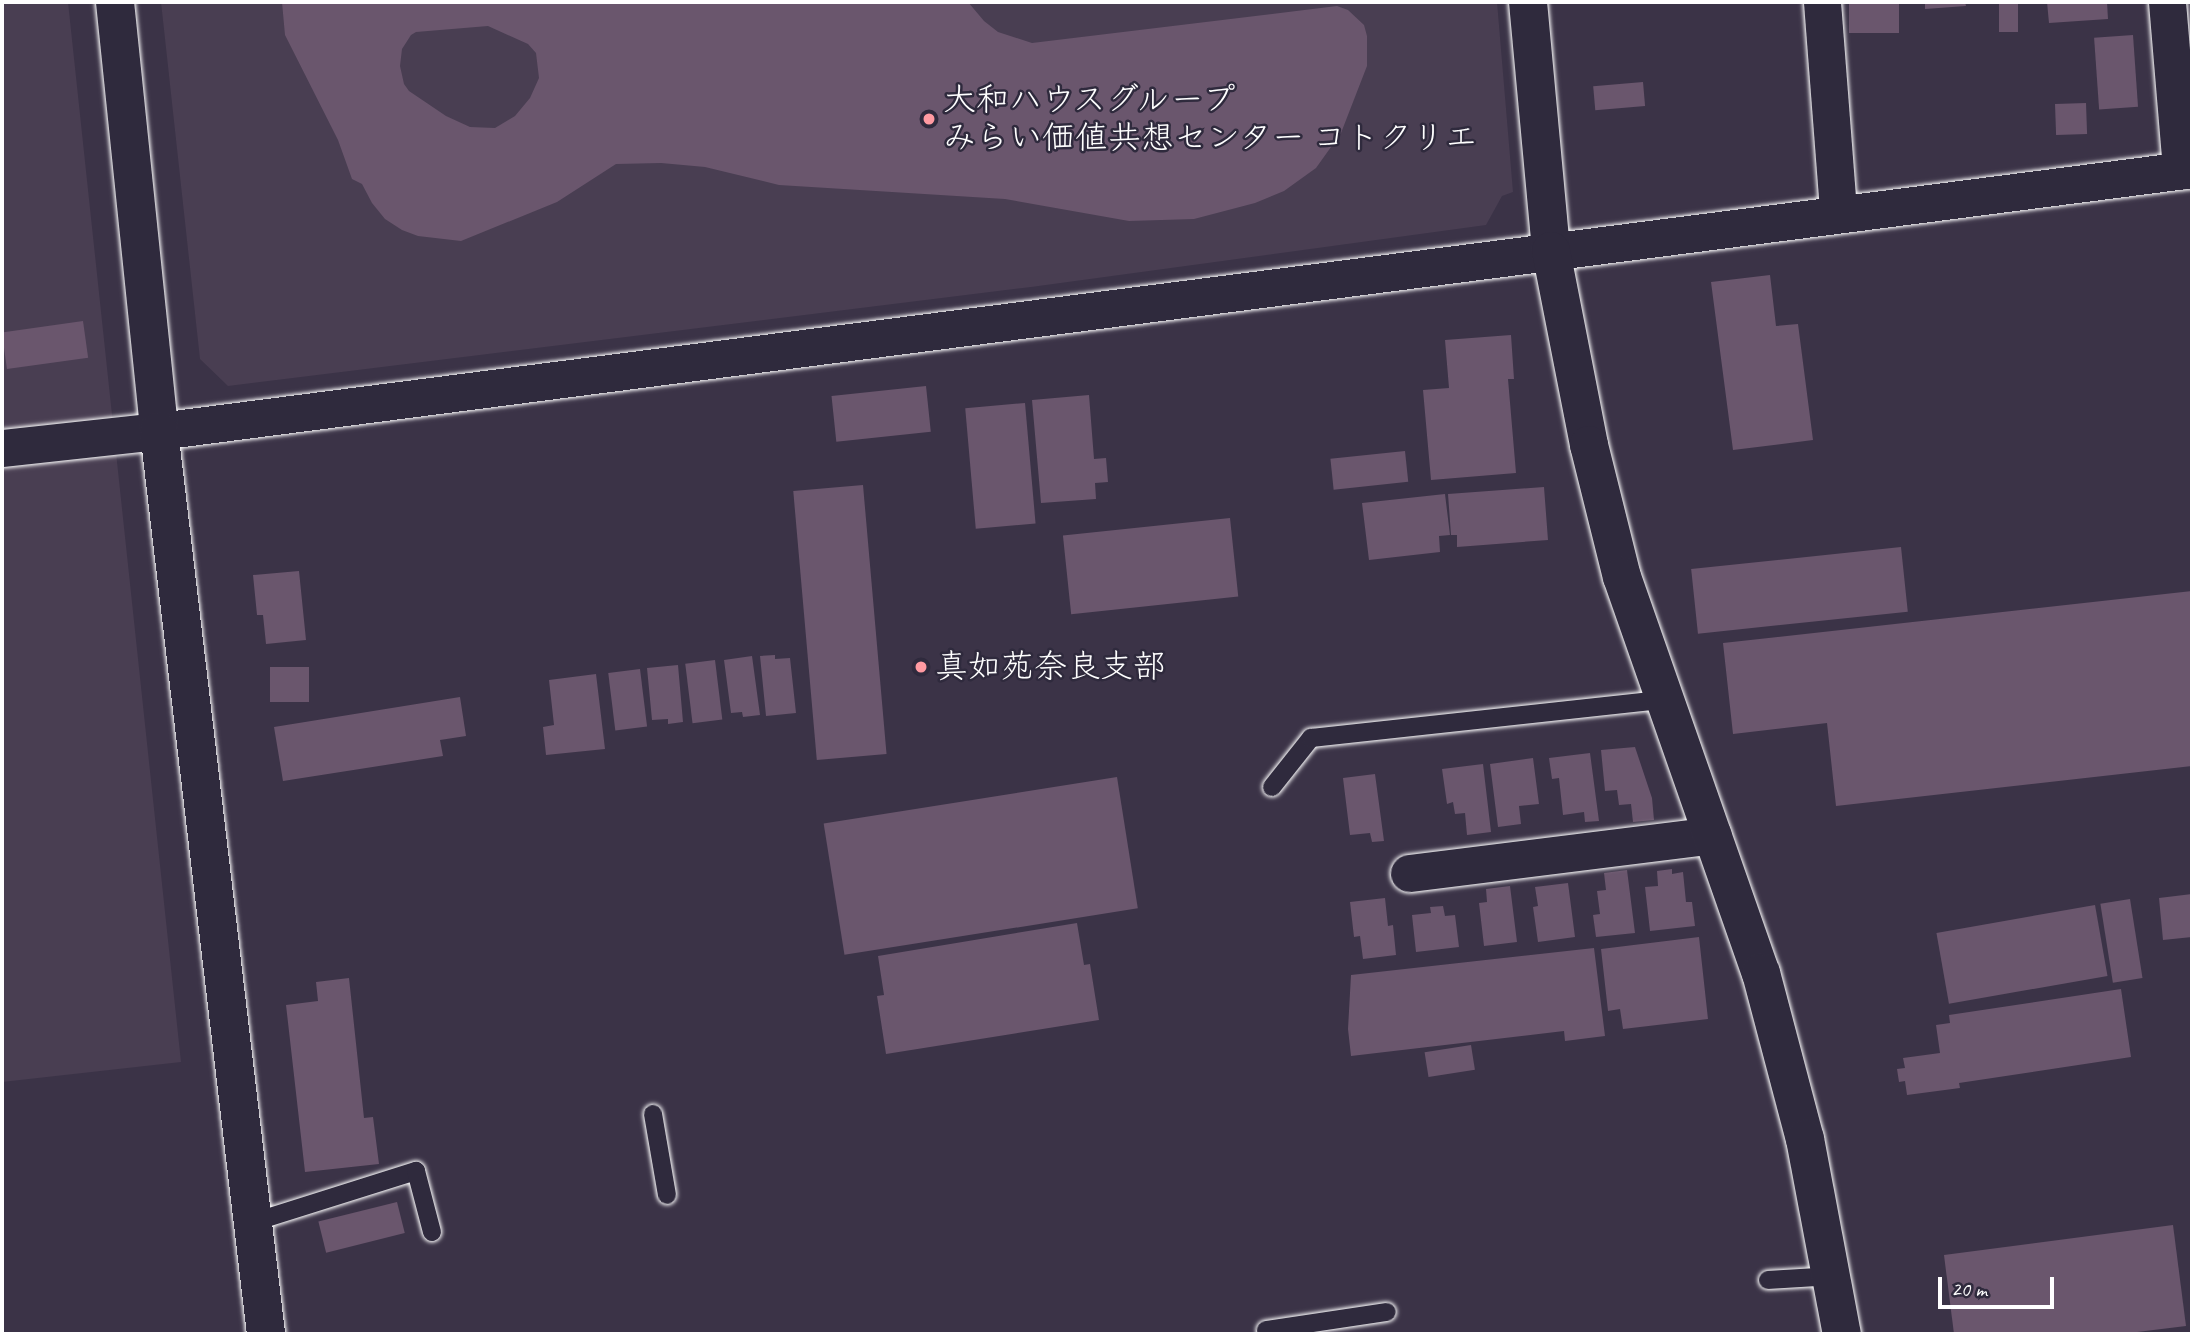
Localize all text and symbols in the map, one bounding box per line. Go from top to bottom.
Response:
place label: 大和ハウスグループ みらい価値共想センター コトクリエ [943,80,1479,158]
marker: 大和ハウスグループ みらい価値共想センター コトクリエ [921,111,937,127]
place label: 真如苑奈良支部 [935,647,1166,687]
marker: 真如苑奈良支部 [913,659,929,675]
scale bar [1942,1262,2058,1306]
text: 20 m [1951,1276,1987,1302]

